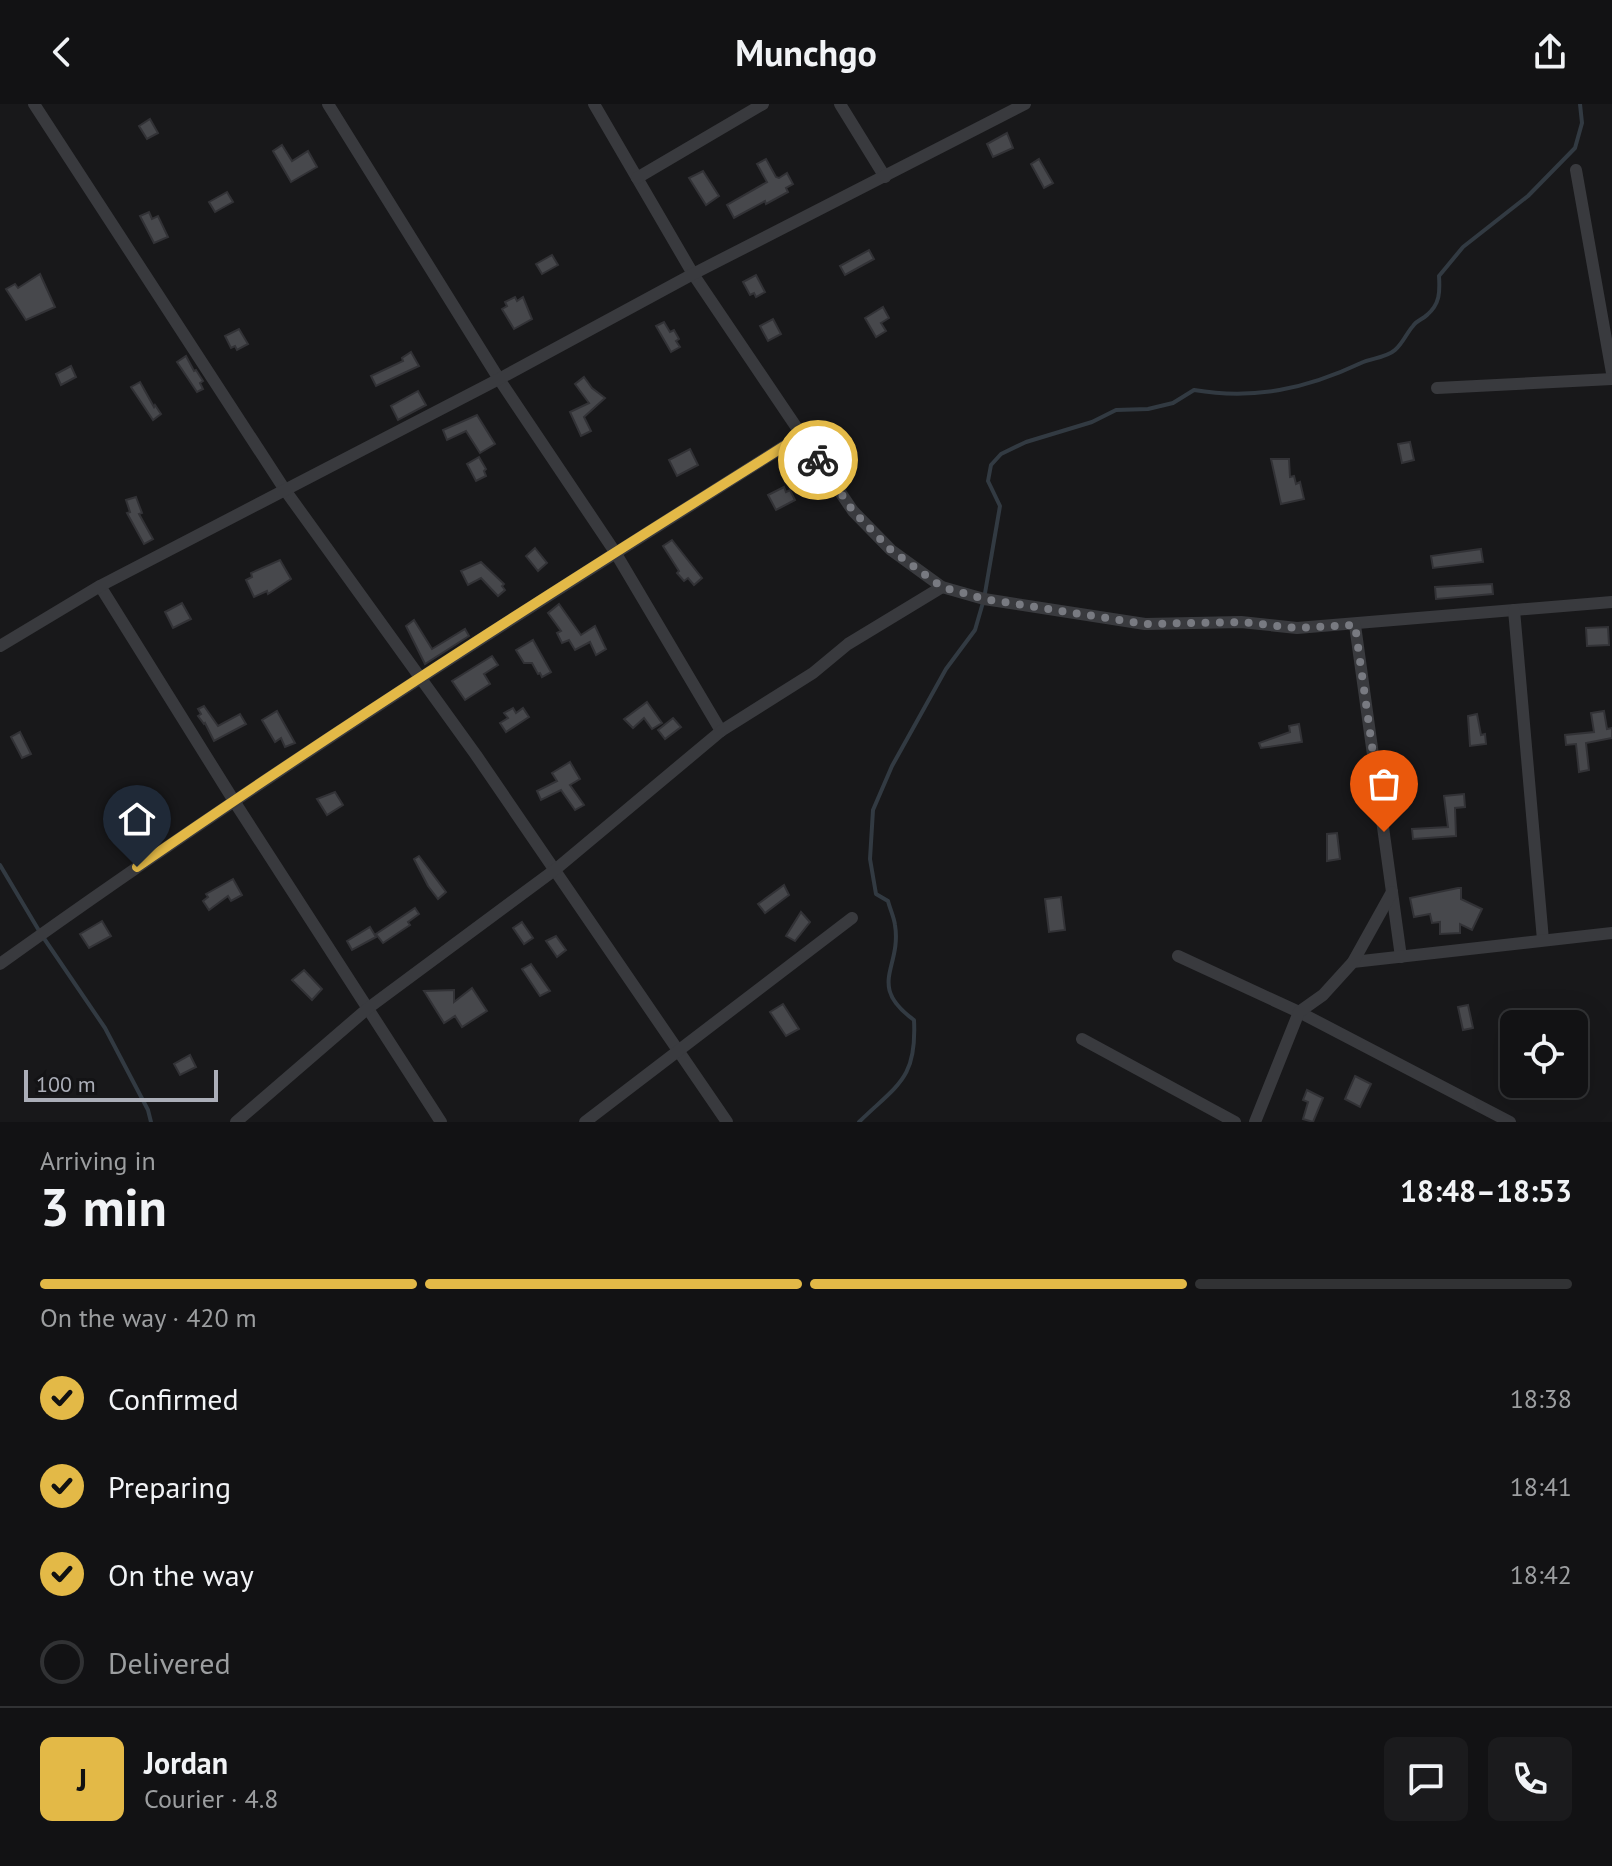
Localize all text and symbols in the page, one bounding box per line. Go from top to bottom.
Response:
text: Munchgo [735,29,877,76]
icon: back [40,30,84,74]
icon: share [1528,30,1572,74]
courier [778,420,858,500]
icon: bike [796,438,840,482]
pin [1350,750,1418,832]
icon: bag [1362,762,1406,806]
pin [103,785,171,867]
icon: home [115,797,159,841]
map controls [1500,1010,1588,1098]
button: locate [1500,1010,1588,1098]
scale bar [24,1066,218,1102]
text: 100 m [36,1070,96,1098]
text: Arriving in [40,1144,156,1177]
text: 18:48–18:53 [1400,1171,1572,1210]
text: 3 min [40,1173,167,1240]
text: On the way · 420 m [40,1301,257,1334]
icon: check [40,1376,84,1420]
text: Confirmed [108,1379,239,1418]
text: 18:38 [1510,1382,1572,1415]
icon: check [40,1464,84,1508]
text: Preparing [108,1467,231,1506]
text: 18:41 [1510,1470,1572,1503]
icon: check [40,1552,84,1596]
text: On the way [108,1555,254,1594]
text: 18:42 [1510,1558,1572,1591]
text: Delivered [108,1643,231,1682]
button: chat [1384,1737,1468,1821]
button: phone [1488,1737,1572,1821]
text: Jordan [144,1743,228,1782]
text: J [77,1760,87,1799]
text: Courier · 4.8 [144,1782,278,1815]

